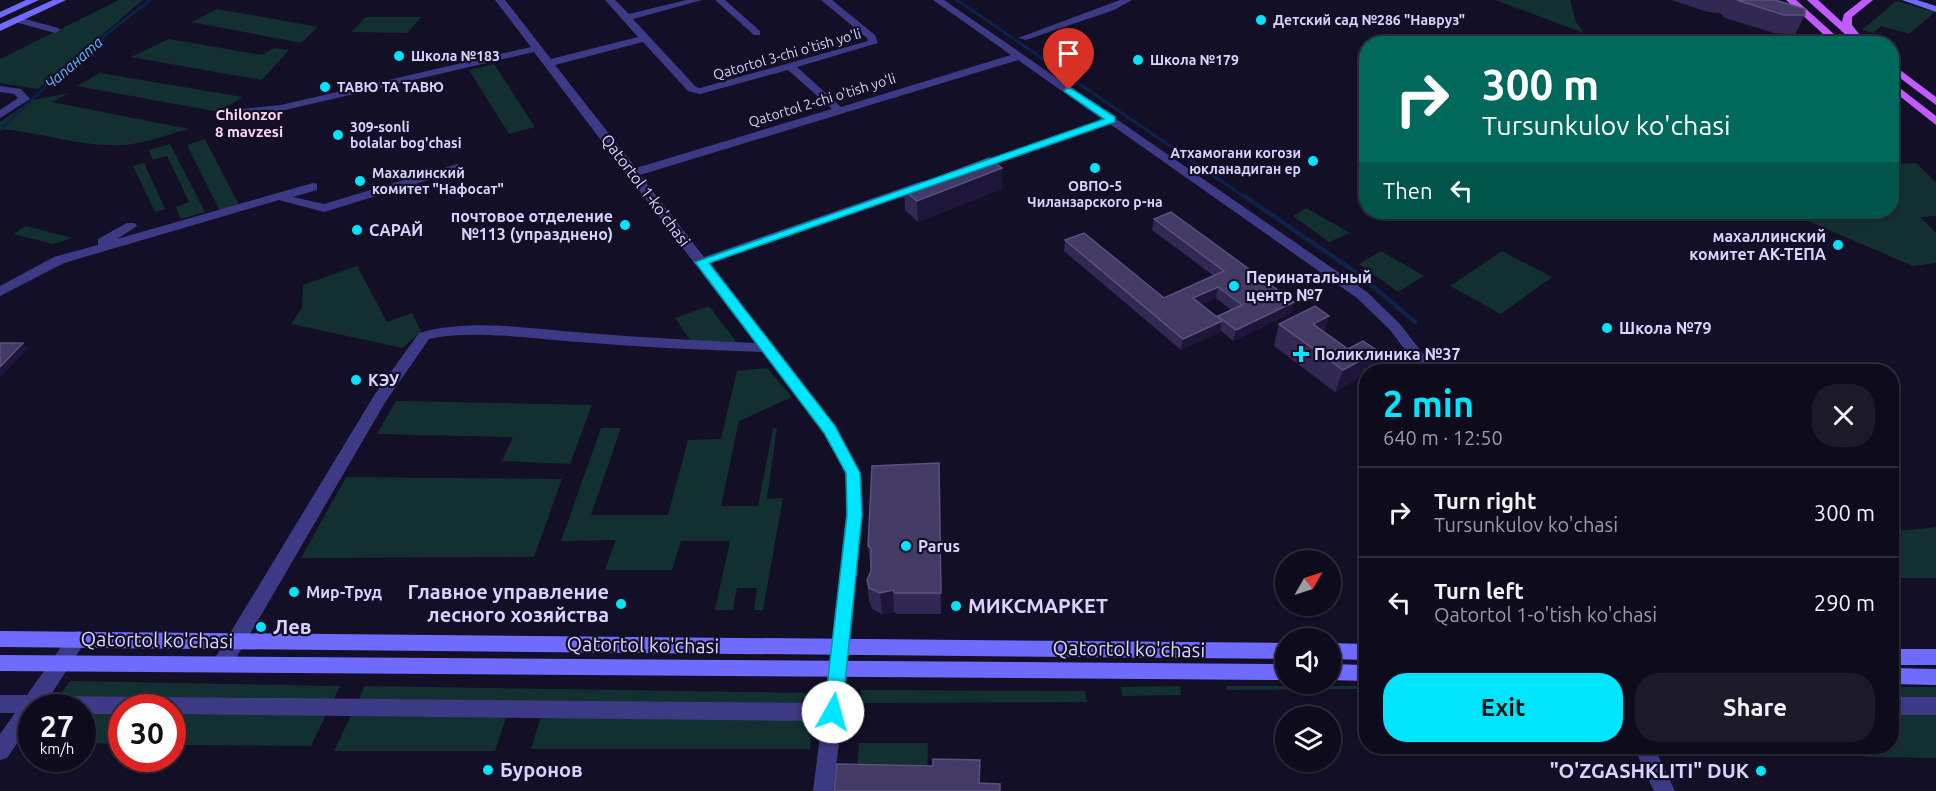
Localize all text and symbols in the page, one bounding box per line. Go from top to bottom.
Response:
place label: Детский сад №286 "Навруз" [1273,12,1465,28]
marker: Детский сад №286 "Навруз" [1254,13,1268,27]
street label: Qatortol 3-chi o'tish yo'li [711,25,863,83]
pin [1043,28,1094,90]
water label: Чапаната [42,33,106,92]
icon: arrive [1052,37,1085,70]
place label: Школа №183 [411,48,500,64]
marker: Школа №183 [392,49,406,63]
place label: Школа №179 [1150,52,1239,68]
marker: Школа №179 [1131,53,1145,67]
icon: right [1383,60,1461,138]
text: 300 m [1482,61,1599,108]
street label: Qatortol 2-chi o'tish yo'li [746,70,898,130]
place label: ТАВЮ ТА ТАВЮ [337,79,444,95]
marker: ТАВЮ ТА ТАВЮ [318,80,332,94]
district label: Chilonzor 8 mavzesi [215,106,283,140]
text: Tursunkulov ko'chasi [1482,110,1731,140]
place label: 309-sonli bolalar bog'chasi [350,119,462,151]
marker: 309-sonli bolalar bog'chasi [331,128,345,142]
street label: Qatortol 1-ko'chasi [598,130,694,250]
place label: Атхамогани когози юкланадиган ер [1170,145,1301,177]
marker: Атхамогани когози юкланадиган ер [1306,154,1320,168]
marker: ОВПО-5 Чиланзарского р-на [1088,161,1102,175]
place label: Махалинский комитет "Нафосат" [372,165,504,197]
marker: Махалинский комитет "Нафосат" [353,174,367,188]
icon: left [1445,174,1478,207]
place label: ОВПО-5 Чиланзарского р-на [1027,178,1163,210]
text: Then [1383,178,1433,203]
place label: почтовое отделение №113 (упразднено) [451,207,613,244]
marker: почтовое отделение №113 (упразднено) [618,218,632,232]
place label: САРАЙ [369,220,423,239]
marker: САРАЙ [350,223,364,237]
place label: махаллинский комитет АК-ТЕПА [1689,227,1827,263]
marker: махаллинский комитет АК-ТЕПА [1831,238,1845,252]
place label: Перинатальный центр №7 [1246,268,1372,304]
marker: Перинатальный центр №7 [1227,279,1241,293]
place label: Школа №79 [1619,319,1712,337]
marker: Школа №79 [1600,321,1614,335]
marker: Поликлиника №37 [1292,345,1310,363]
place label: Поликлиника №37 [1314,345,1460,363]
place label: КЭУ [368,371,399,389]
marker: КЭУ [349,373,363,387]
text: 2 min [1383,383,1474,424]
button: close [1812,384,1875,447]
text: 640 m · 12:50 [1383,426,1503,449]
text: Turn right [1434,488,1536,513]
icon: right [1383,496,1416,529]
text: 300 m [1814,500,1875,525]
text: Tursunkulov ko'chasi [1434,513,1618,536]
place label: Parus [918,537,960,555]
marker: Parus [899,539,913,553]
north arrow [1275,550,1341,616]
map controls [1275,550,1341,772]
text: Turn left [1434,578,1524,603]
place label: Главное управление лесного хозяйства [408,580,609,626]
place label: Мир-Труд [306,583,383,601]
marker: Мир-Труд [287,585,301,599]
icon: left [1383,586,1416,619]
text: 290 m [1814,590,1875,615]
place label: МИКСМАРКЕТ [968,594,1108,617]
marker: Главное управление лесного хозяйства [614,597,628,611]
marker: МИКСМАРКЕТ [949,599,963,613]
text: Qatortol 1-o'tish ko'chasi [1434,603,1657,626]
place label: Лев [273,615,312,638]
marker: Лев [254,620,268,634]
street label: Qatortol ko'chasi [81,627,233,652]
button: sound [1275,628,1341,694]
street label: Qatortol ko'chasi [567,632,719,657]
street label: Qatortol ko'chasi [1053,636,1205,661]
button: Exit [1383,673,1623,742]
button: Share [1635,673,1875,742]
position arrow [801,680,865,744]
speed limit sign: 30 [108,694,186,772]
button: layers [1275,706,1341,772]
text: 27 [40,709,74,743]
text: km/h [40,740,74,757]
place label: Буронов [500,758,583,781]
place label: "O'ZGASHKLITI" DUK [1550,759,1750,782]
marker: Буронов [481,763,495,777]
marker: "O'ZGASHKLITI" DUK [1754,764,1768,778]

